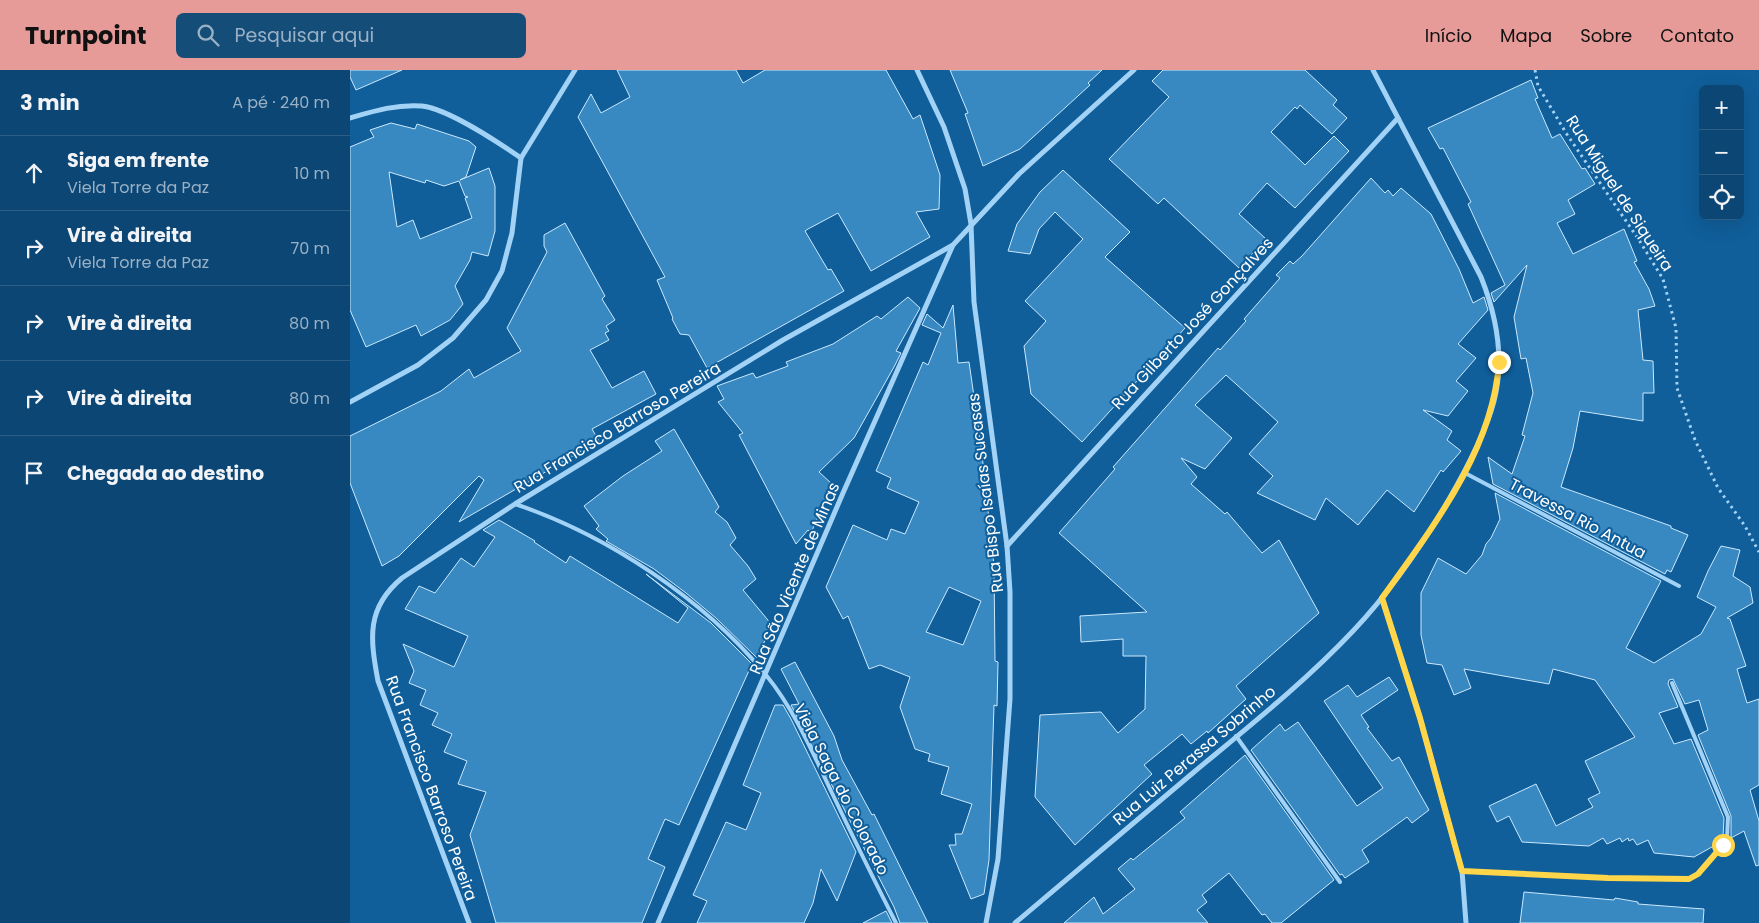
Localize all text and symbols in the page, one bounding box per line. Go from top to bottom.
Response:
search box [176,13,526,58]
text: Turnpoint [25,19,146,52]
icon: search [194,21,222,49]
text: Pesquisar aqui [234,22,374,49]
text: Início [1425,23,1472,48]
text: Mapa [1500,23,1552,48]
text: Sobre [1580,23,1632,48]
text: Contato [1660,23,1734,48]
map controls [1699,85,1744,220]
button: + [1699,85,1744,130]
text: 3 min [20,88,80,117]
text: A pé · 240 m [232,91,330,114]
street label: Rua Miguel de Siqueira [1560,111,1679,276]
button: − [1699,130,1744,175]
text: Siga em frente [67,147,209,174]
icon: ahead [20,159,48,187]
text: 10 m [294,162,330,185]
button: locate [1699,175,1744,220]
text: Viela Torre da Paz [67,176,209,199]
text: Vire à direita [67,222,192,249]
street label: Rua Gilberto José Gonçalves [1106,232,1279,415]
icon: right [20,234,48,262]
text: 70 m [290,237,330,260]
text: Viela Torre da Paz [67,251,209,274]
icon: right [20,309,48,337]
text: Vire à direita [67,310,192,337]
text: 80 m [289,312,330,335]
route end [1488,351,1511,374]
street label: Rua Francisco Barroso Pereira [509,356,725,499]
icon: right [20,384,48,412]
text: Vire à direita [67,385,192,412]
text: 80 m [289,387,330,410]
street label: Rua Bispo Isaías Sucasas [962,392,1009,594]
icon: arrive [20,459,48,487]
text: Chegada ao destino [67,460,264,487]
street label: Travessa Rio Antua [1505,473,1650,564]
street label: Rua São Vicente de Minas [744,479,845,678]
street label: Rua Francisco Barroso Pereira [380,672,483,904]
street label: Rua Luiz Perassa Sobrinho [1108,680,1281,831]
street label: Viela Saga do Colorado [788,699,895,879]
route start [1712,834,1735,857]

